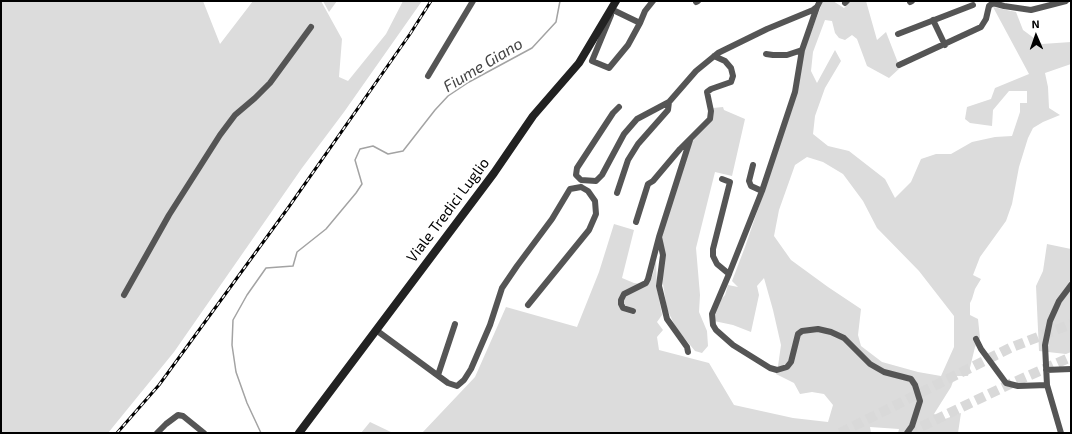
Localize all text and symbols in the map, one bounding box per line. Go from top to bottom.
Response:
north arrow [1016,16,1056,56]
text: N [1031,17,1040,30]
water label: Fiume Giano [440,34,526,96]
street label: Viale Tredici Luglio [403,154,493,266]

